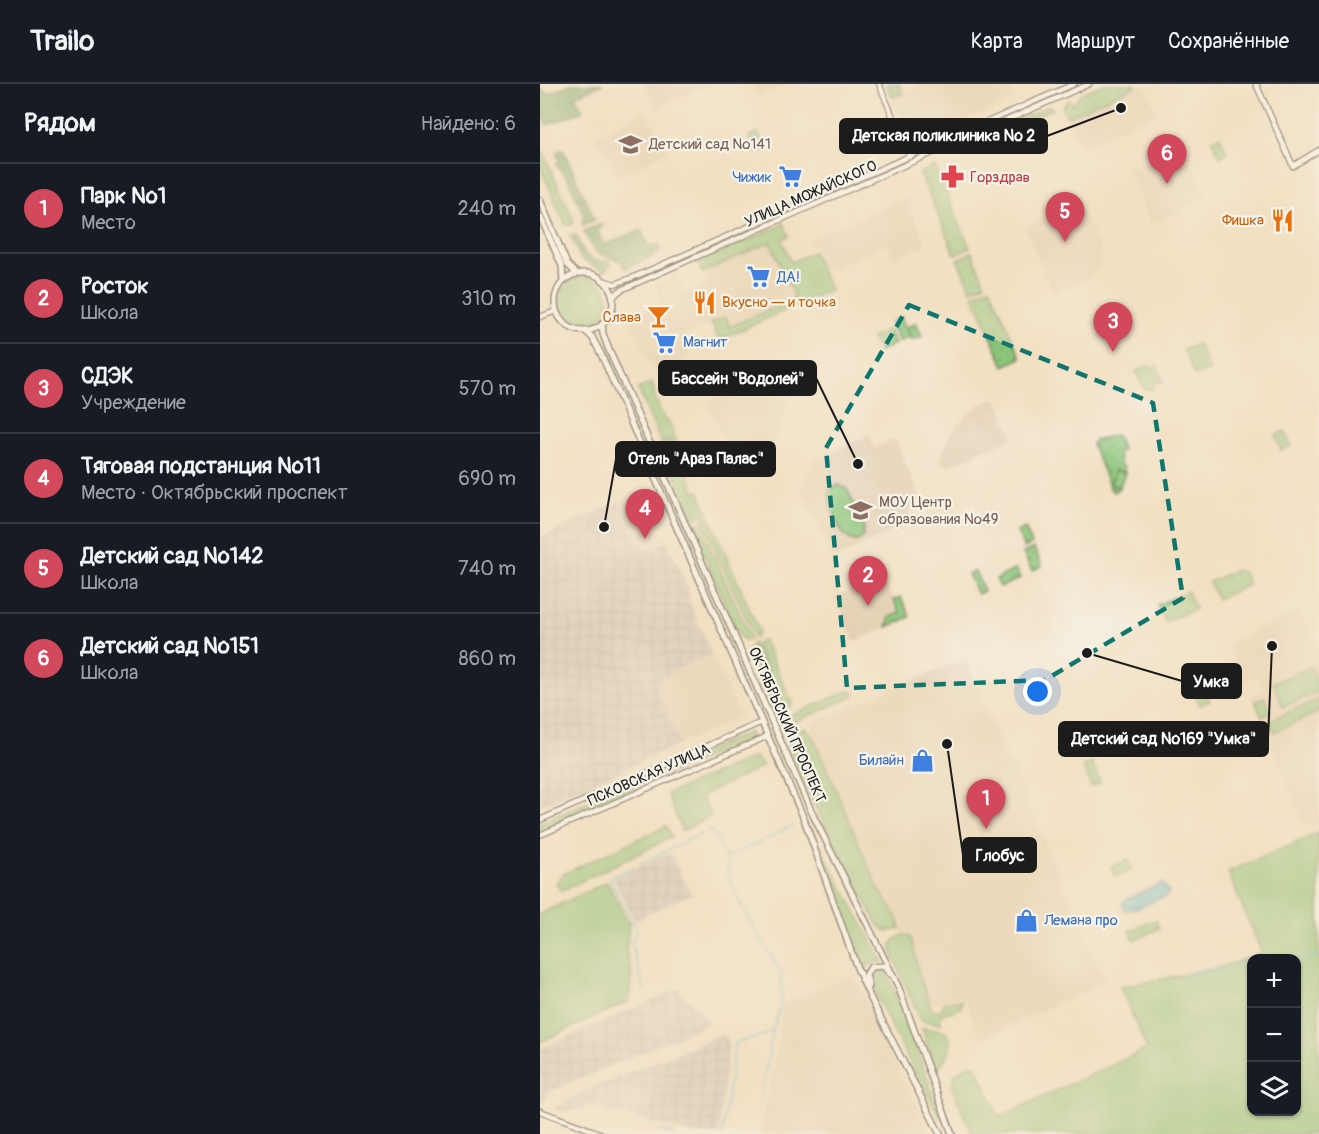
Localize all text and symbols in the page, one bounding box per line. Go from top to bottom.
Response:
text: Trailo [30,24,94,59]
text: Карта [971,28,1023,55]
text: Маршрут [1056,28,1135,55]
text: Сохранённые [1168,28,1289,55]
text: Рядом [24,107,96,139]
text: Найдено: 6 [421,111,516,136]
callout: Детская поликлиника № 2 [840,119,1047,153]
text: Детская поликлиника № 2 [852,126,1035,146]
school or university icon: Детский сад №141 [618,131,644,157]
place label: Детский сад №141 [648,135,771,154]
pin: 6 [1148,135,1186,184]
street label: УЛИЦА МОЖАЙСКОГО [742,156,880,232]
supermarket icon: Чижик [777,164,803,190]
pharmacy icon: Горздрав [939,164,965,190]
place label: Чижик [732,168,772,187]
place label: Горздрав [970,168,1030,187]
text: Парк №1 [81,182,166,210]
pin: 5 [1046,192,1084,242]
text: 1 [40,196,47,221]
text: 240 m [457,196,516,221]
restaurant icon: Фишка [1269,207,1295,233]
text: Место [81,210,136,235]
place label: Фишка [1222,211,1264,230]
supermarket icon: ДА! [746,264,772,290]
place label: ДА! [776,268,800,287]
text: Росток [81,272,149,300]
text: 2 [38,286,49,311]
text: 310 m [461,286,516,311]
restaurant icon: Вкусно — и точка [691,289,717,315]
place label: Вкусно — и точка [722,293,836,312]
text: Школа [81,300,138,325]
pin: 3 [1094,302,1132,352]
bar icon: Слава [646,304,672,330]
place label: Слава [603,308,641,327]
supermarket icon: Магнит [652,329,678,355]
place label: Магнит [683,333,728,352]
callout: Бассейн "Водолей" [659,361,816,395]
text: СДЭК [81,362,134,390]
text: Бассейн "Водолей" [671,369,805,389]
text: 3 [38,376,49,401]
text: 570 m [459,376,516,401]
text: Учреждение [81,390,186,415]
callout: Отель "Араз Палас" [616,442,775,476]
text: Отель "Араз Палас" [628,449,764,469]
text: Тяговая подстанция №11 [81,452,321,480]
text: 4 [38,466,49,491]
text: 690 m [458,466,516,491]
text: Место · Октябрьский проспект [81,480,348,505]
pin: 4 [626,490,664,539]
place label: МОУ Центр образования №49 [879,493,998,529]
school or university icon: МОУ Центр образования №49 [848,498,874,524]
text: Детский сад №142 [81,542,263,570]
text: 5 [38,556,49,581]
text: 740 m [458,556,516,581]
pin: 2 [848,556,888,606]
text: Школа [81,570,138,595]
text: Детский сад №151 [81,632,259,660]
street label: ОКТЯБРЬСКИЙ ПРОСПЕКТ [744,644,830,806]
text: 6 [38,646,49,671]
text: 860 m [459,646,516,671]
text: Школа [81,660,138,685]
callout: Умка [1182,664,1241,698]
text: Умка [1193,672,1229,692]
your location [1023,677,1052,706]
callout: Детский сад №169 "Умка" [1059,722,1268,756]
text: Детский сад №169 "Умка" [1071,729,1256,749]
street label: ПСКОВСКАЯ УЛИЦА [585,739,713,810]
shop icon: Билайн [909,747,935,773]
place label: Билайн [859,751,904,770]
pin: 1 [966,780,1006,829]
callout: Глобус [963,838,1036,872]
text: Глобус [976,846,1024,866]
shop icon: Лемана про [1013,907,1039,933]
place label: Лемана про [1043,911,1118,930]
map controls [1247,954,1301,1116]
button: + [1247,954,1301,1008]
button: − [1247,1008,1301,1062]
button: layers [1247,1062,1301,1116]

